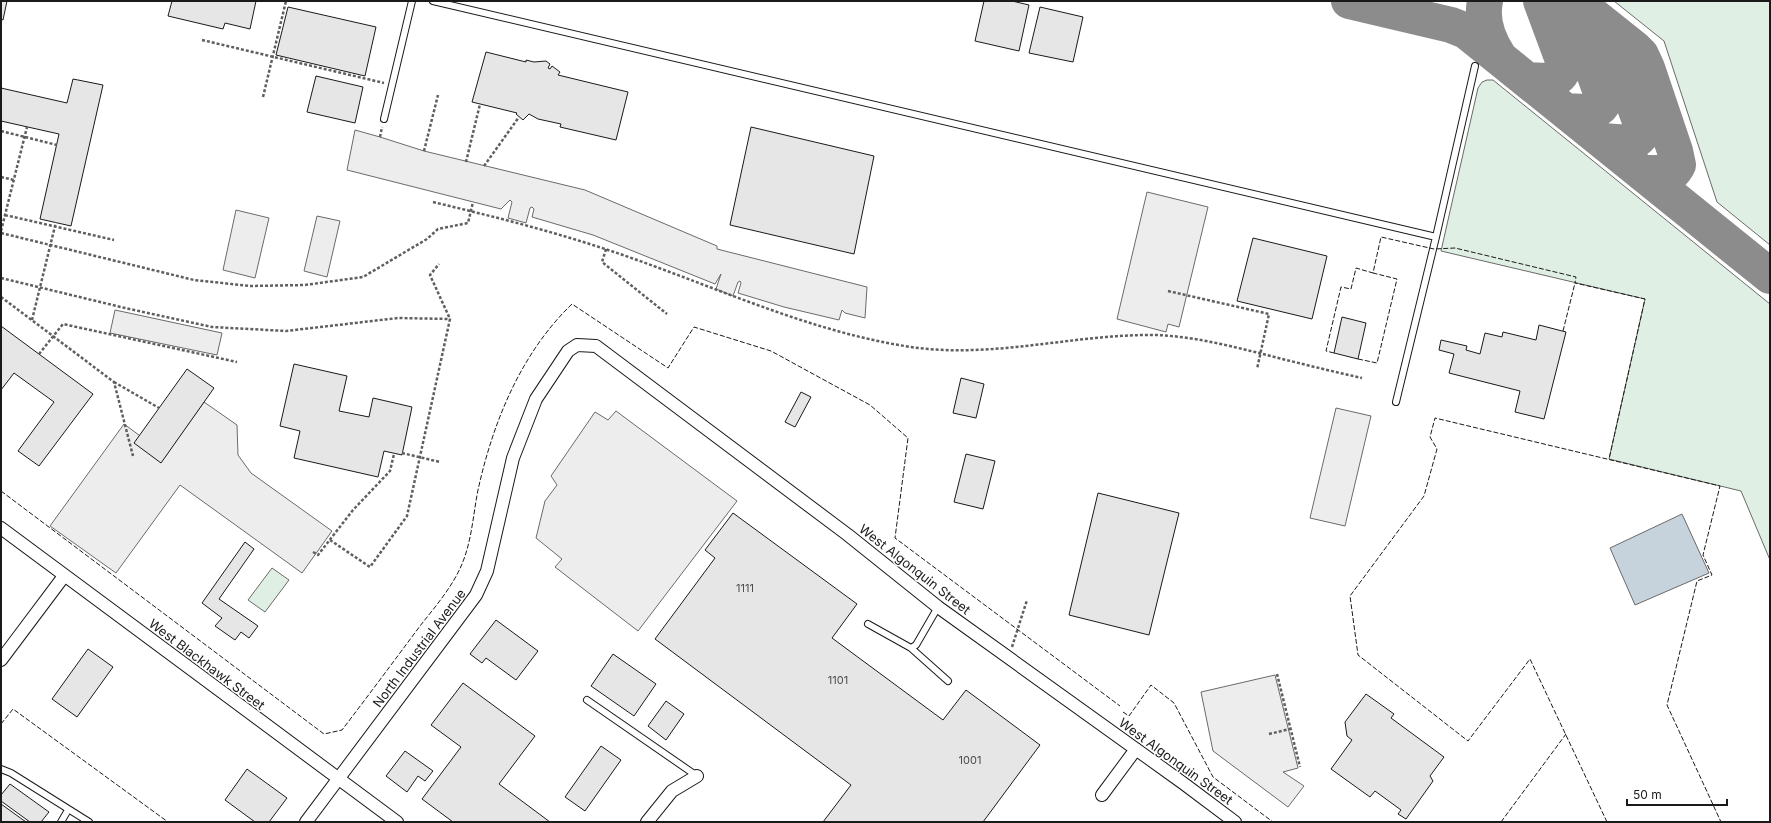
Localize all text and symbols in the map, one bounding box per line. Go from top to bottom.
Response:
street label: West Algonquin Street [856,521,974,617]
house number: 1111 [736,581,754,595]
street label: North Industrial Avenue [369,586,469,710]
street label: West Blackhawk Street [146,615,268,713]
house number: 1101 [828,673,848,687]
street label: West Algonquin Street [1116,714,1236,808]
house number: 1001 [959,753,981,767]
scale bar [1627,781,1727,807]
text: 50 m [1633,787,1662,802]

